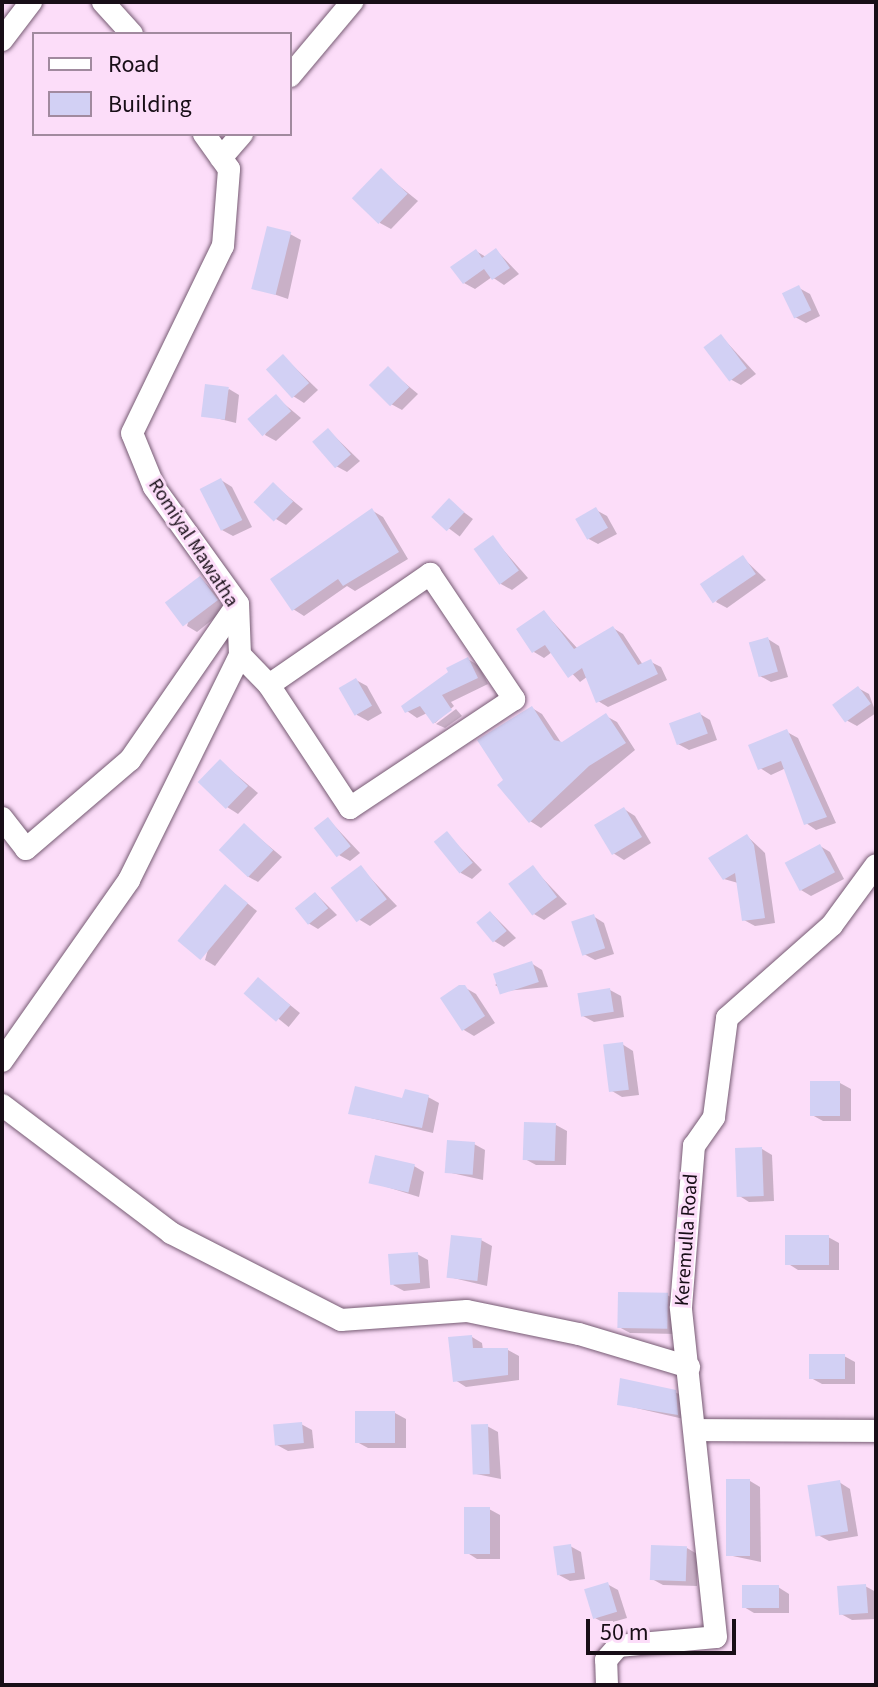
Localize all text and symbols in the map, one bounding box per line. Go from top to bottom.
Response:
legend [32,32,292,136]
text: Road [108,47,160,82]
text: Building [108,87,192,122]
street label: Romiyal Mawatha [143,474,243,612]
street label: Keremulla Road [670,1173,704,1307]
scale bar [590,1603,740,1653]
text: 50 m [600,1615,649,1650]

